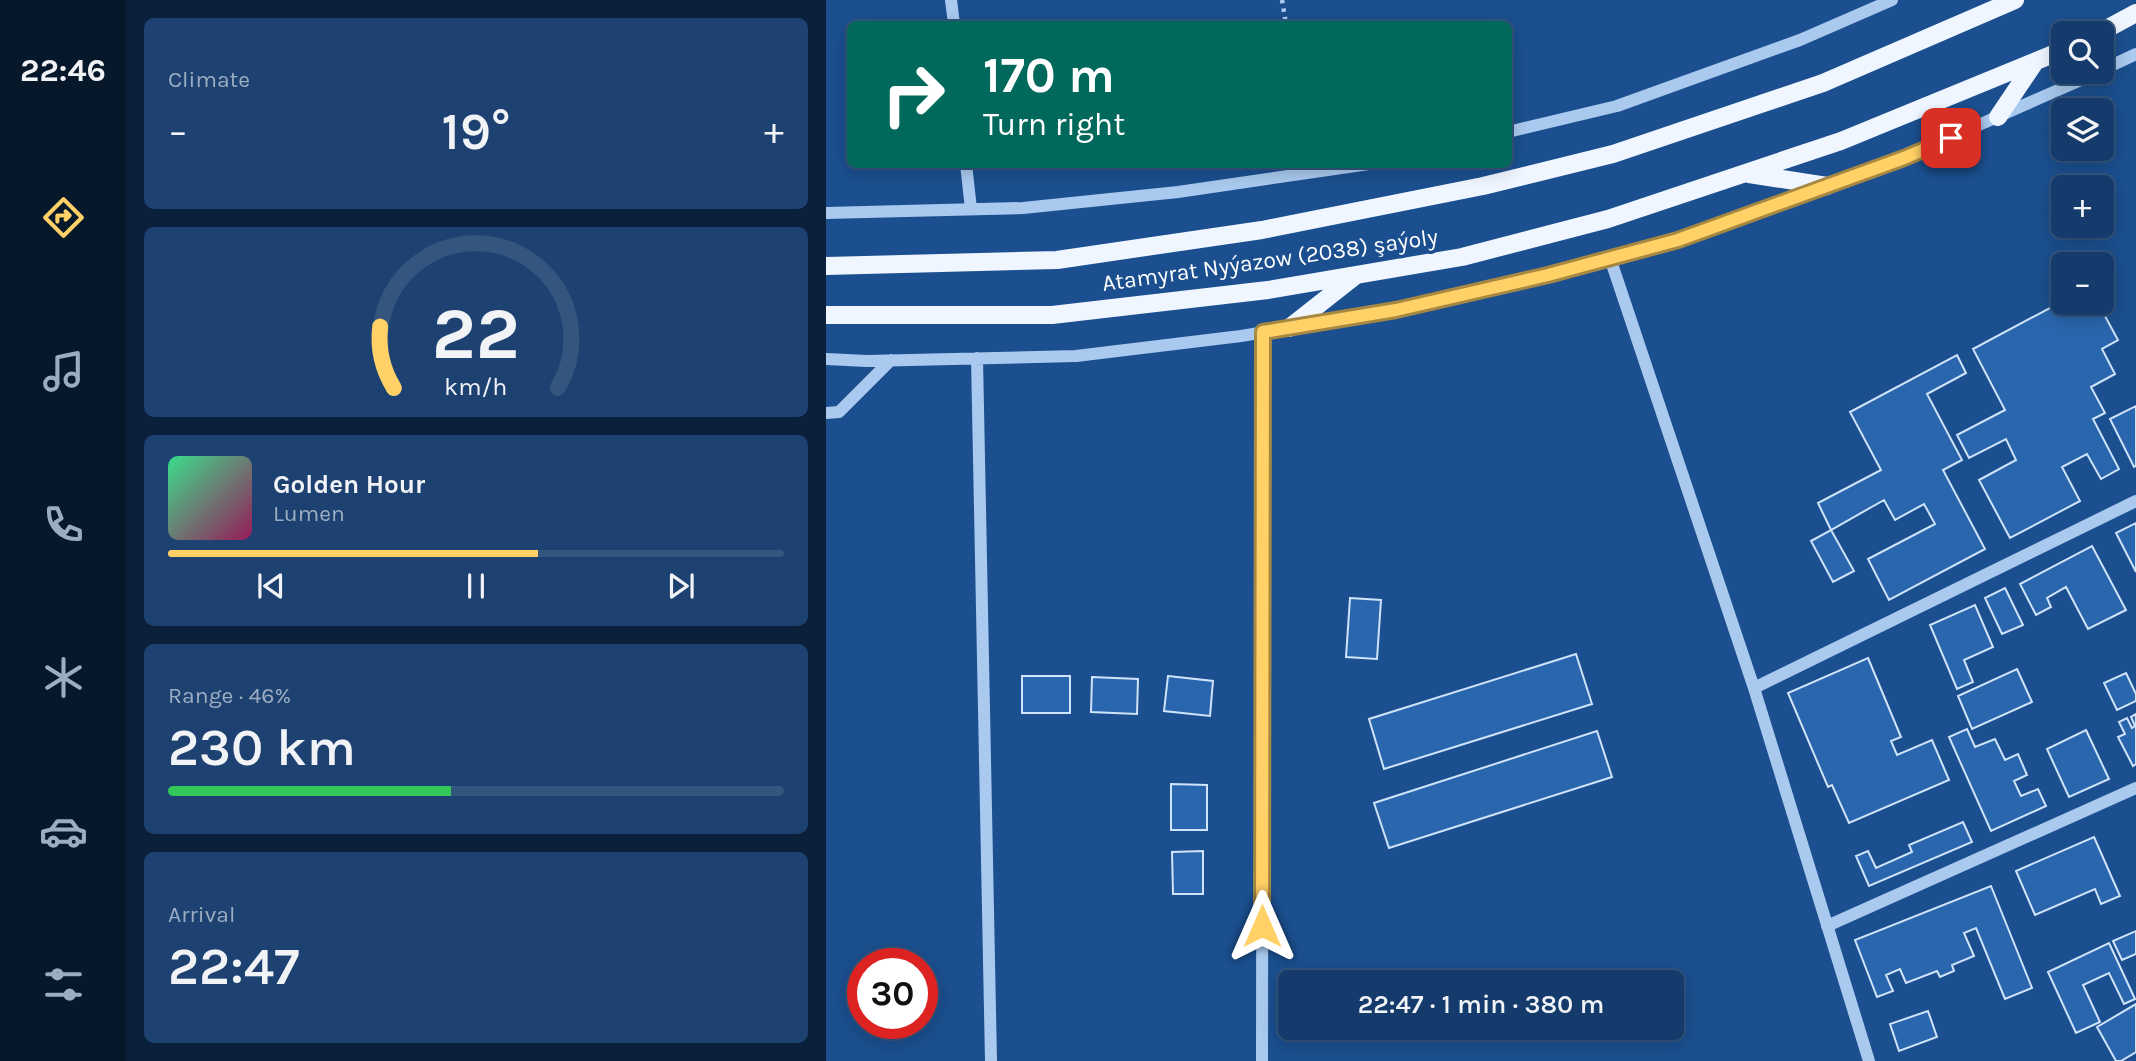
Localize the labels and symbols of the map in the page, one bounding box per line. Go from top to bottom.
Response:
pin [1921,108,1981,168]
street label: Atamyrat Nyýazow (2038) şaýoly [1100,223,1440,297]
position arrow [1225,889,1299,963]
speed limit sign: 30 [847,948,938,1039]

